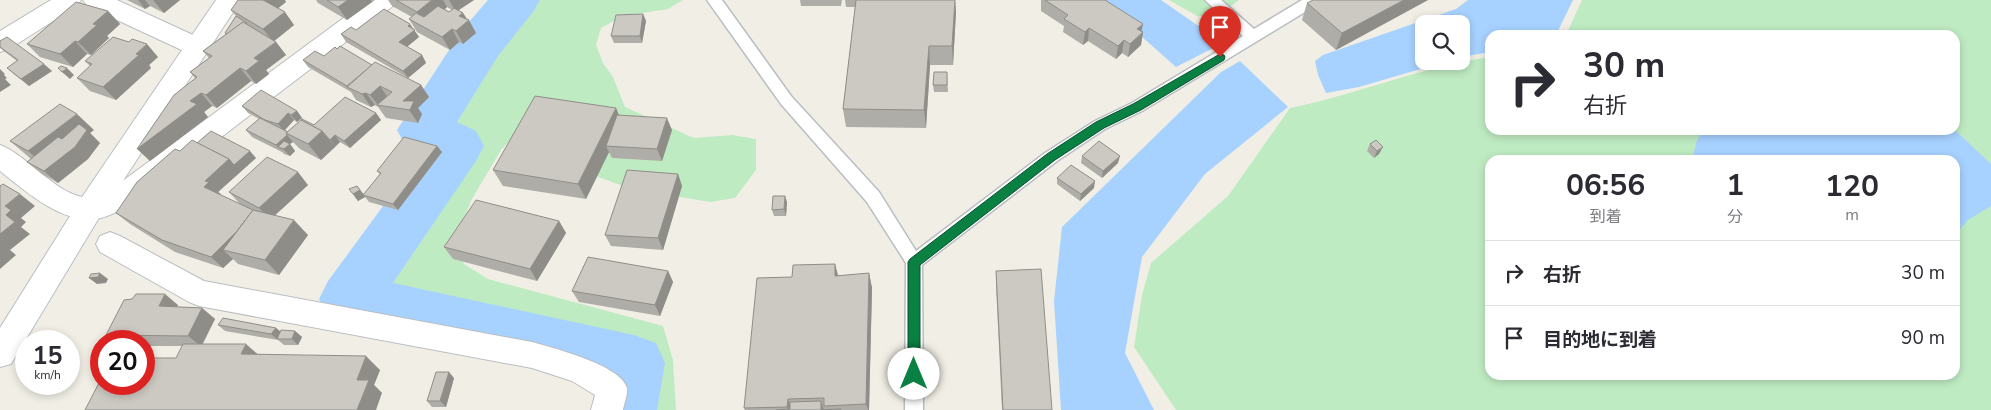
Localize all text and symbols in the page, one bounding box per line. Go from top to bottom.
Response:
pin [1199,6,1241,57]
icon: arrive [1206,13,1234,41]
map controls [1415,15,1470,70]
button: search [1415,15,1470,70]
text: 30 m [1583,42,1665,89]
icon: right [1500,50,1565,115]
text: 右折 [1583,91,1627,121]
text: 06:56 [1566,165,1645,206]
text: 1 [1726,165,1744,206]
text: 120 [1825,166,1879,207]
text: m [1845,204,1859,226]
text: 到着 [1590,206,1622,228]
text: 分 [1727,206,1743,228]
icon: right [1500,259,1528,287]
text: 30 m [1901,260,1945,286]
text: 右折 [1543,262,1581,288]
icon: arrive [1500,324,1528,352]
text: 90 m [1901,325,1945,351]
text: 目的地に到着 [1543,327,1657,353]
speed limit sign: 20 [90,330,155,395]
text: 15 [32,339,63,373]
position arrow [887,347,939,399]
text: km/h [34,367,61,383]

